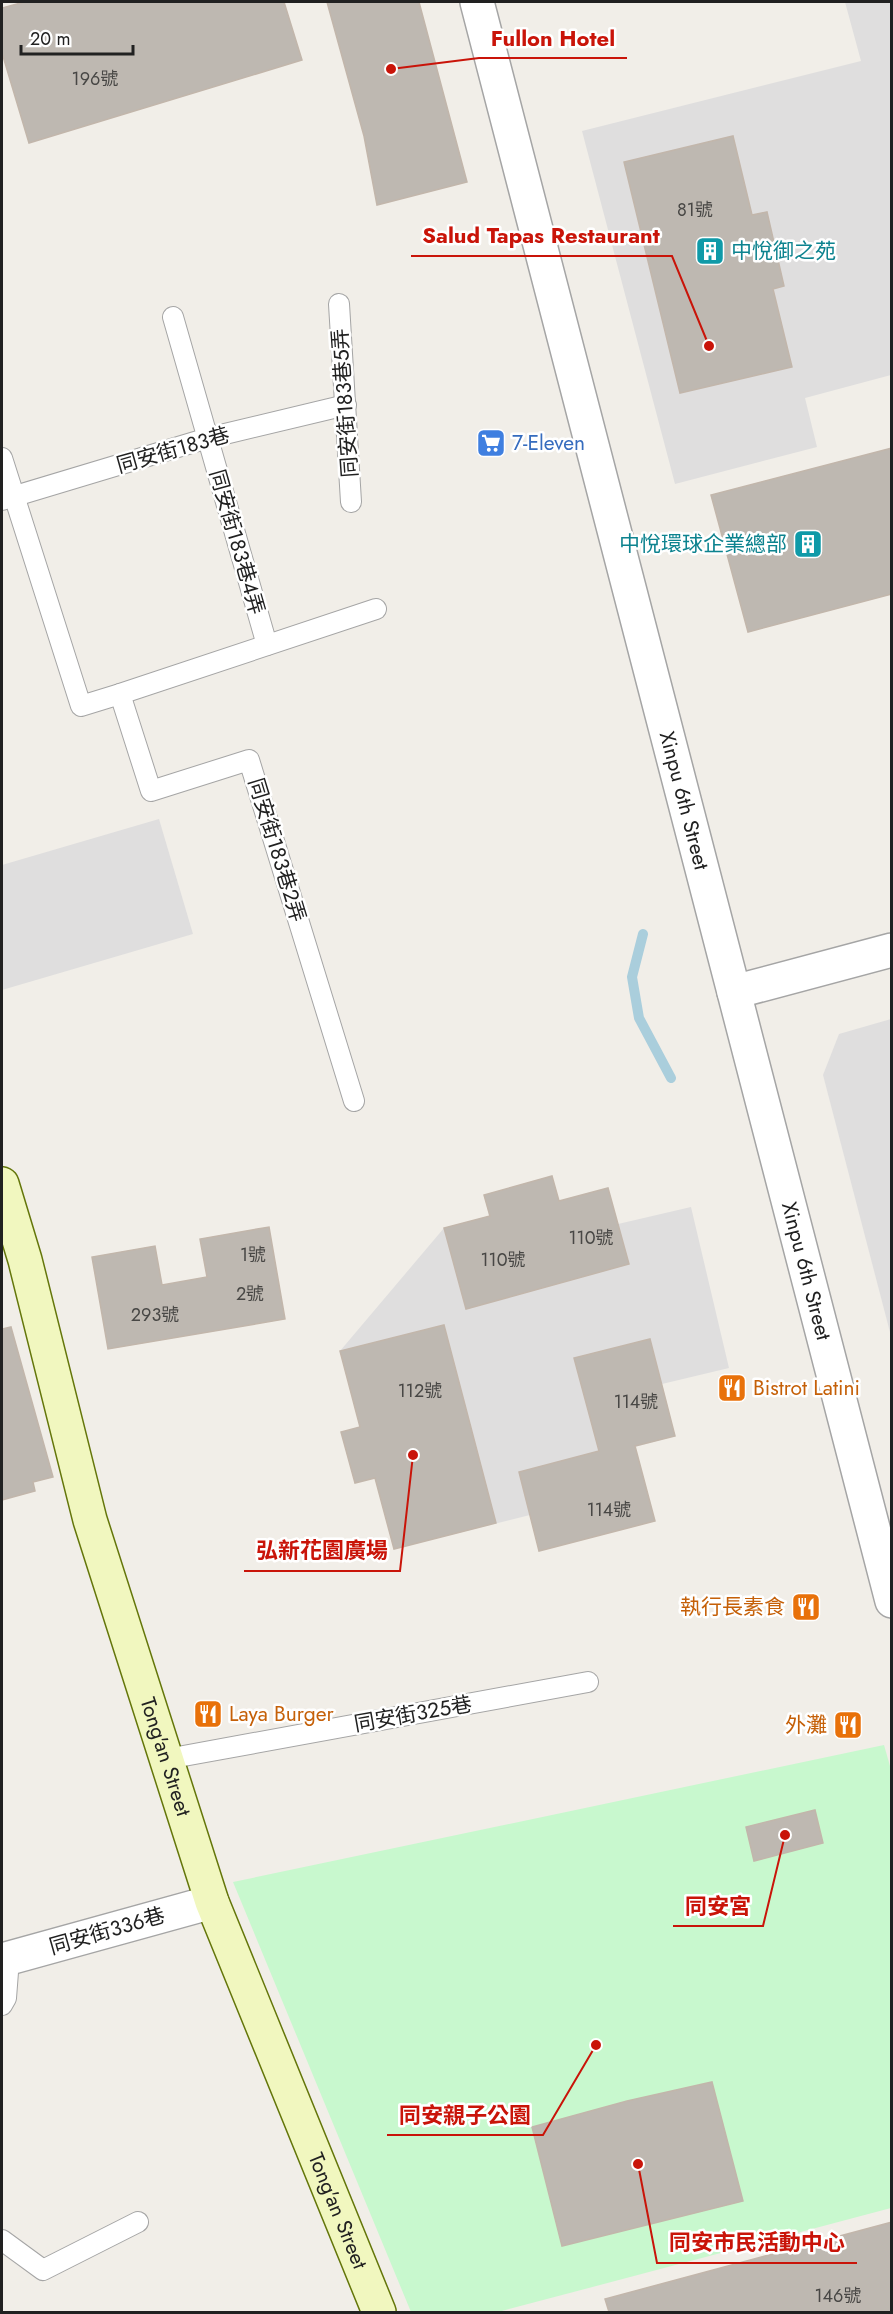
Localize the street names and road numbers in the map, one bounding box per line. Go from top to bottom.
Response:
street label: 同安街183巷5弄 [325,328,365,478]
street label: 同安街183巷 [113,420,233,480]
street label: 同安街183巷4弄 [202,466,272,618]
street label: Xinpu 6th Street [652,728,717,873]
street label: 同安街183巷2弄 [241,774,313,926]
street label: Xinpu 6th Street [774,1198,839,1344]
street label: 同安街325巷 [352,1689,474,1739]
street label: Tong'an Street [133,1694,199,1820]
street label: 同安街336巷 [46,1900,168,1962]
street label: Tong'an Street [301,2148,375,2274]

